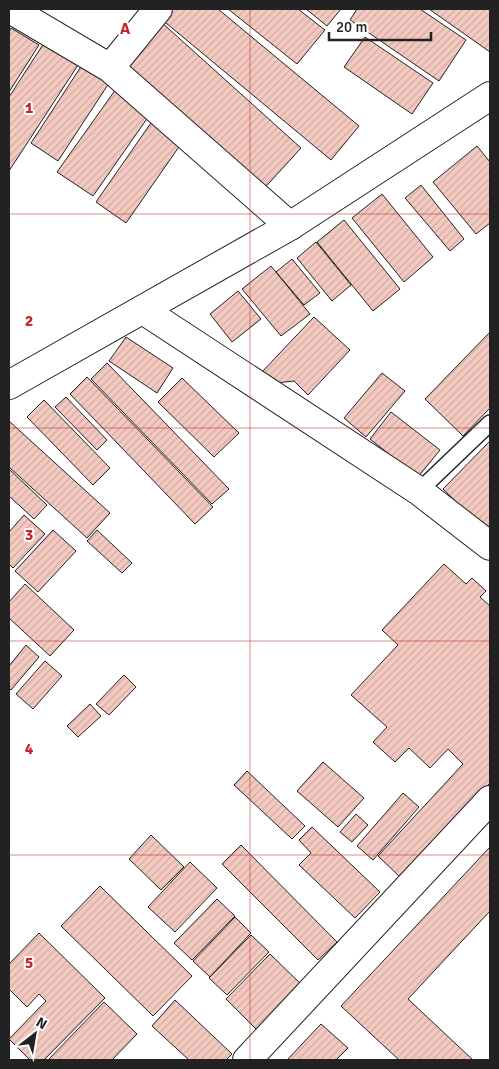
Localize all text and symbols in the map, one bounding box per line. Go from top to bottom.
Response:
scale bar [329,10,432,42]
text: 20 m [336,18,367,36]
text: A [120,19,131,39]
text: 1 [25,98,34,118]
text: 2 [25,311,33,331]
text: 3 [25,525,33,545]
text: 4 [25,739,34,759]
text: 5 [25,953,33,973]
north arrow [10,1009,60,1059]
text: N [33,1013,50,1033]

